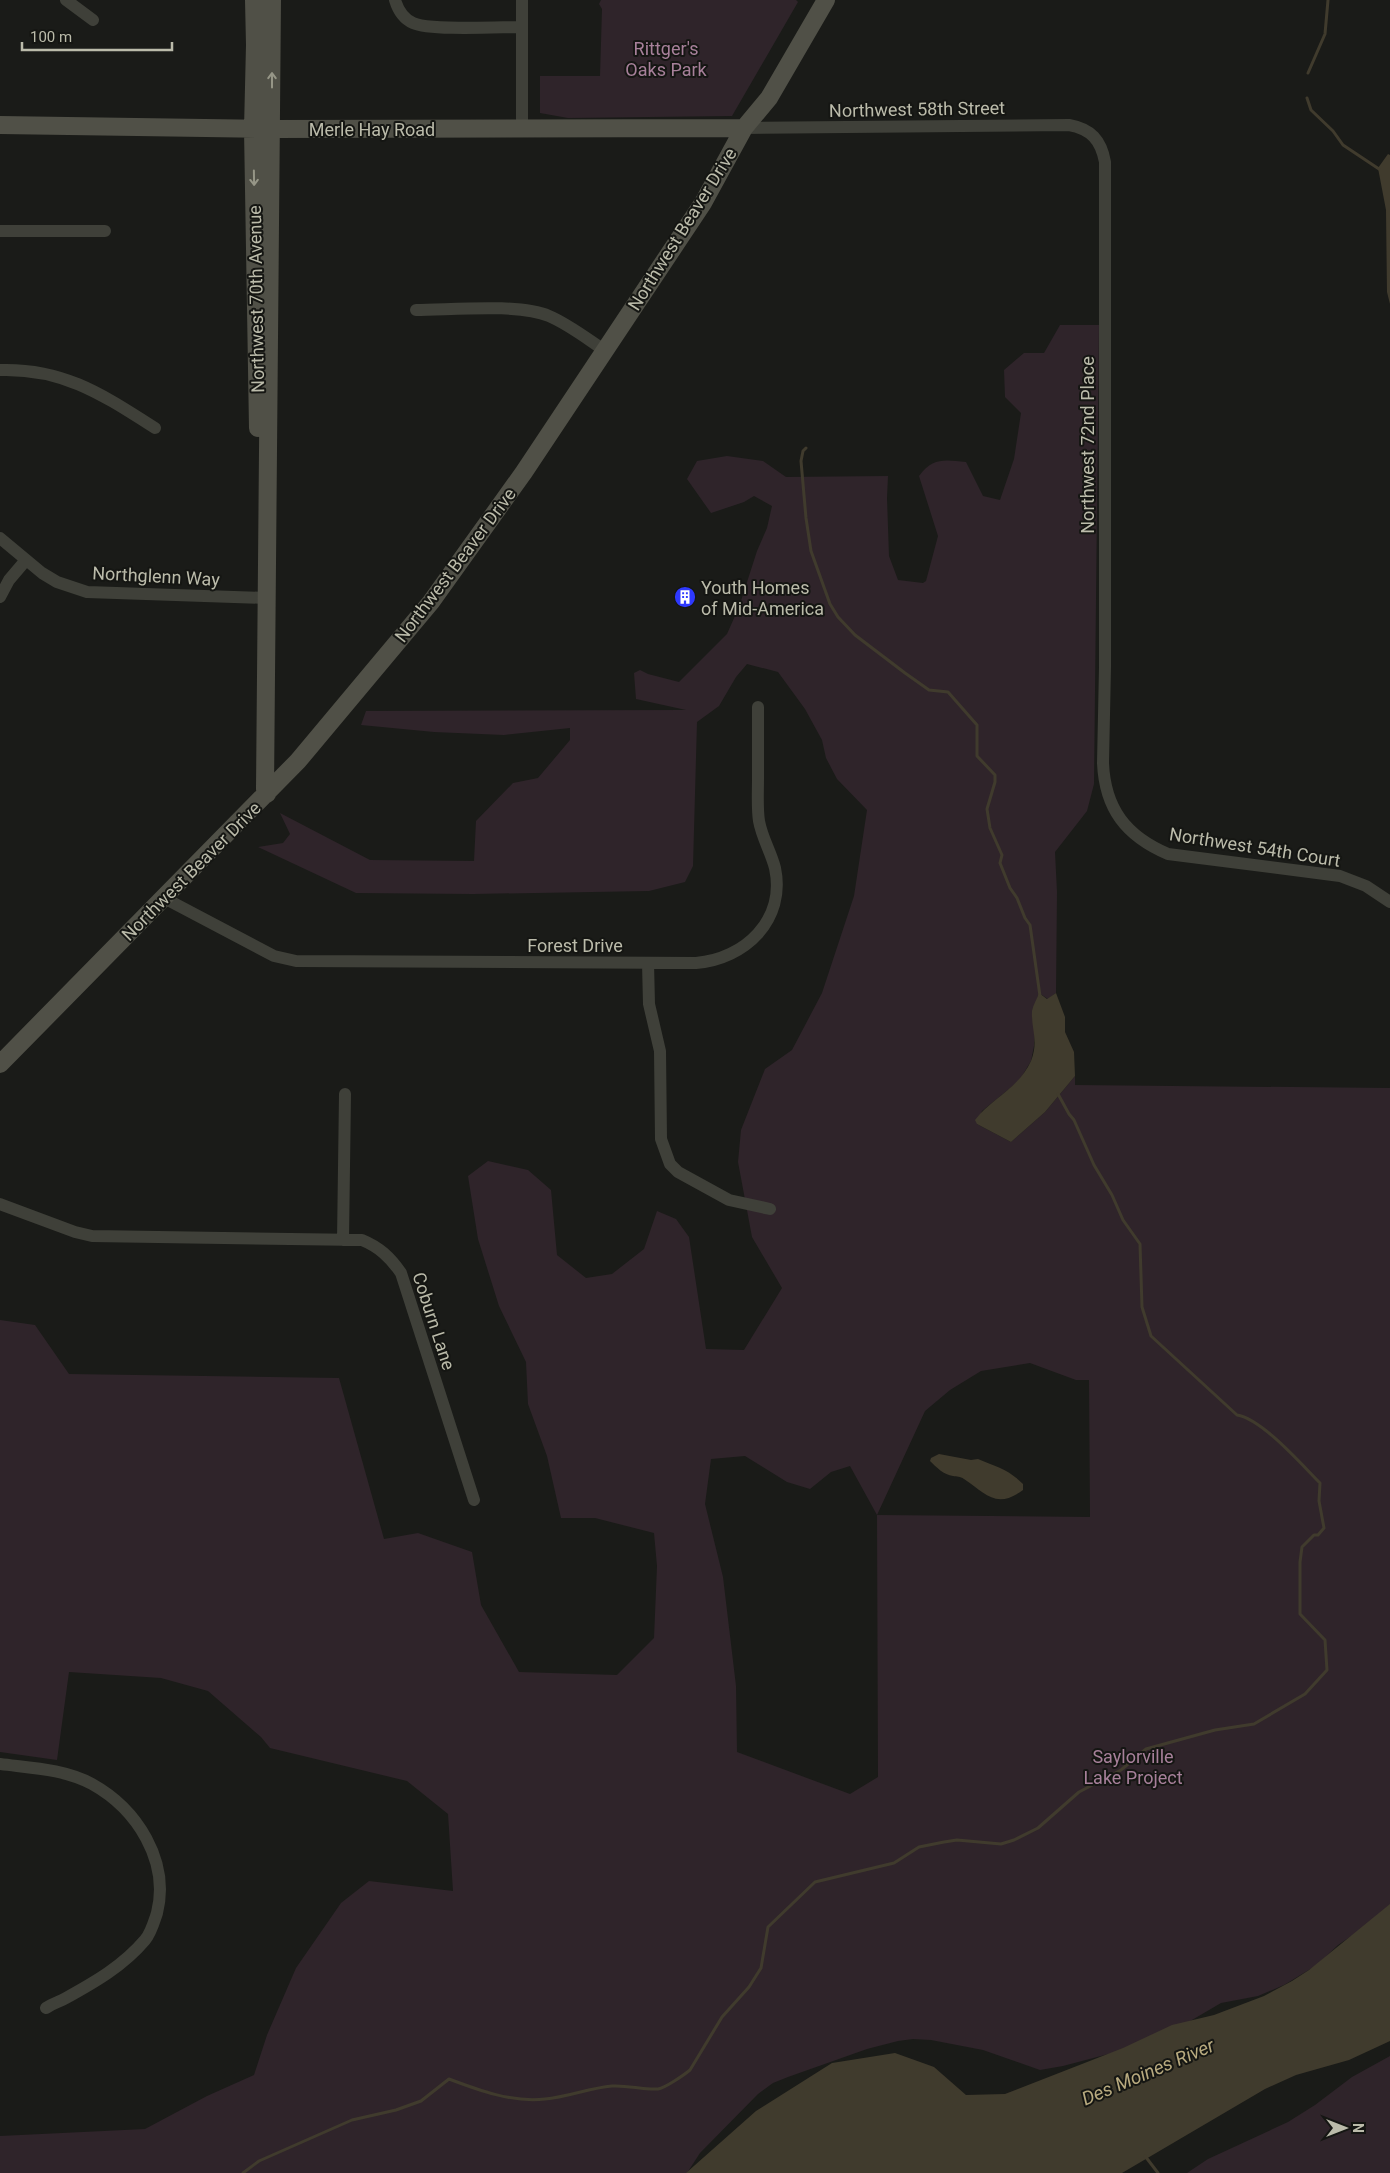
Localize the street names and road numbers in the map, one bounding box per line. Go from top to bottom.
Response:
street label: Northwest 58th Street [829,97,1005,121]
street label: Merle Hay Road [309,119,435,140]
street label: Northwest Beaver Drive [623,144,741,314]
street label: Northwest 70th Avenue [244,205,268,393]
street label: Northwest 72nd Place [1077,356,1098,534]
street label: Northwest Beaver Drive [390,484,520,646]
street label: Northglenn Way [92,562,221,590]
street label: Northwest Beaver Drive [117,797,265,945]
street label: Northwest 54th Court [1168,823,1342,871]
street label: Forest Drive [527,935,623,956]
street label: Coburn Lane [408,1269,460,1373]

